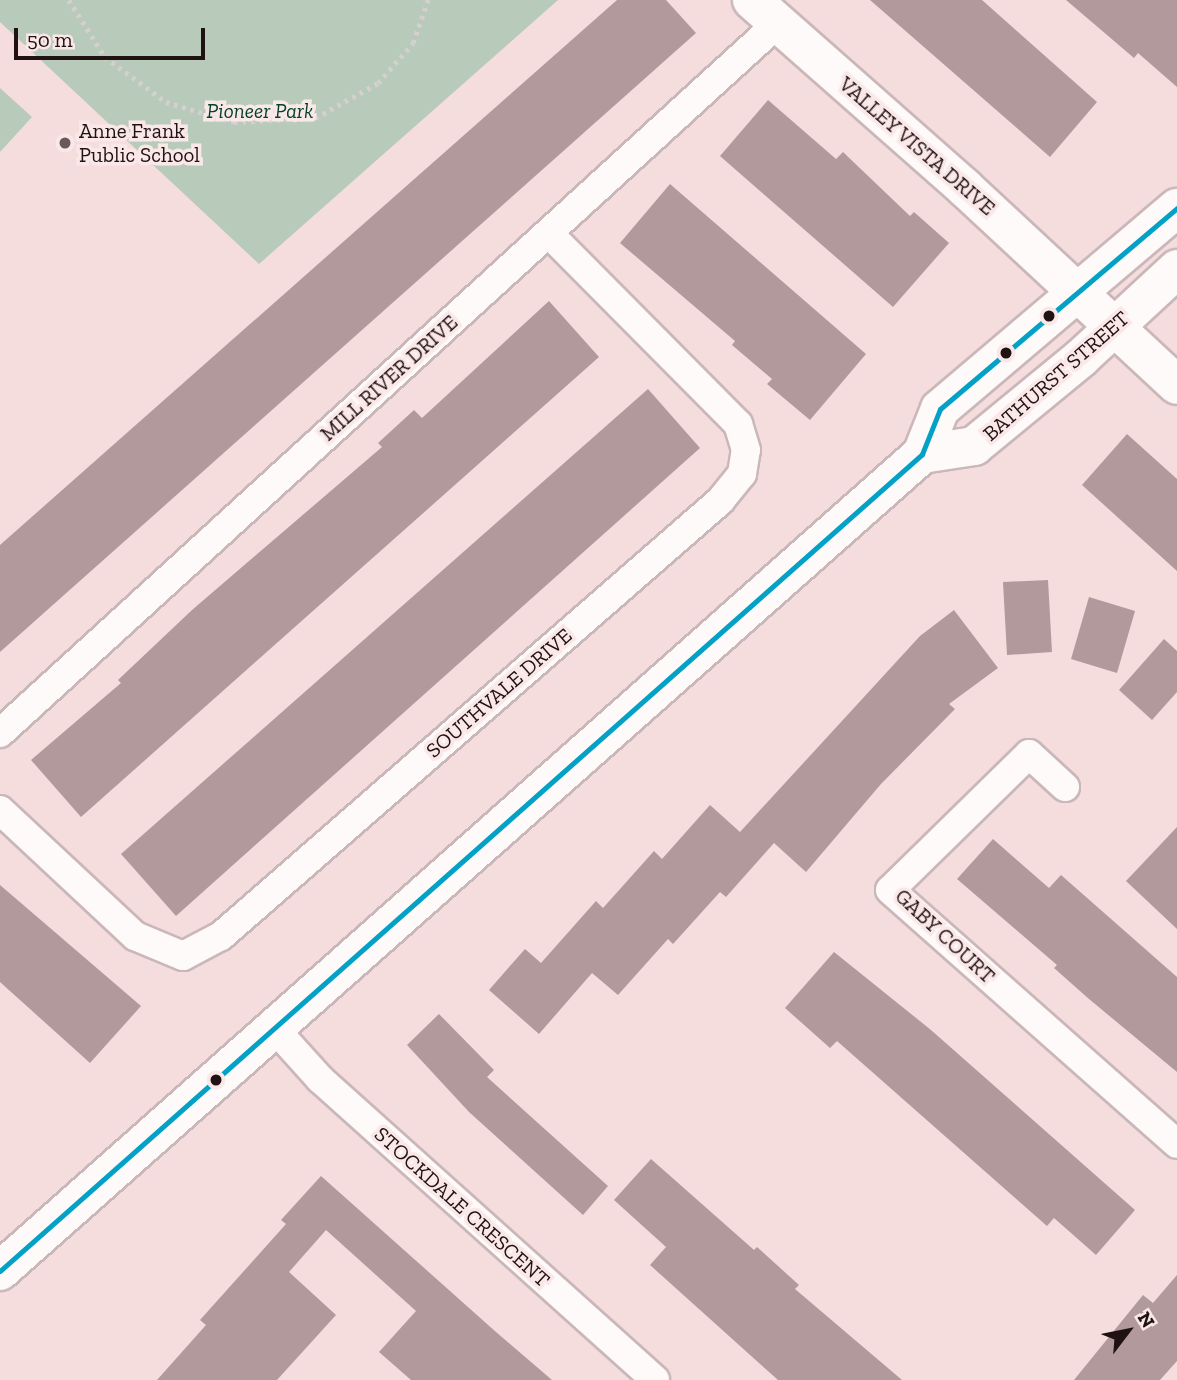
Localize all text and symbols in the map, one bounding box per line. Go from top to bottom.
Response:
scale bar [18,14,208,58]
text: 50 m [27,27,73,52]
street label: VALLEY VISTA DRIVE [833,71,1001,221]
park label: Pioneer Park [206,98,314,124]
place label: Anne Frank Public School [79,118,200,168]
marker: Anne Frank Public School [57,135,73,151]
street label: BATHURST STREET [978,306,1134,446]
unlabelled marker [1042,309,1056,323]
street label: MILL RIVER DRIVE [315,310,463,446]
unlabelled marker [999,346,1013,360]
street label: SOUTHVALE DRIVE [421,623,577,763]
street label: GABY COURT [890,883,1000,989]
unlabelled marker [209,1073,223,1087]
street label: STOCKDALE CRESCENT [369,1122,555,1292]
north arrow [1093,1296,1163,1366]
text: N [1133,1307,1160,1332]

